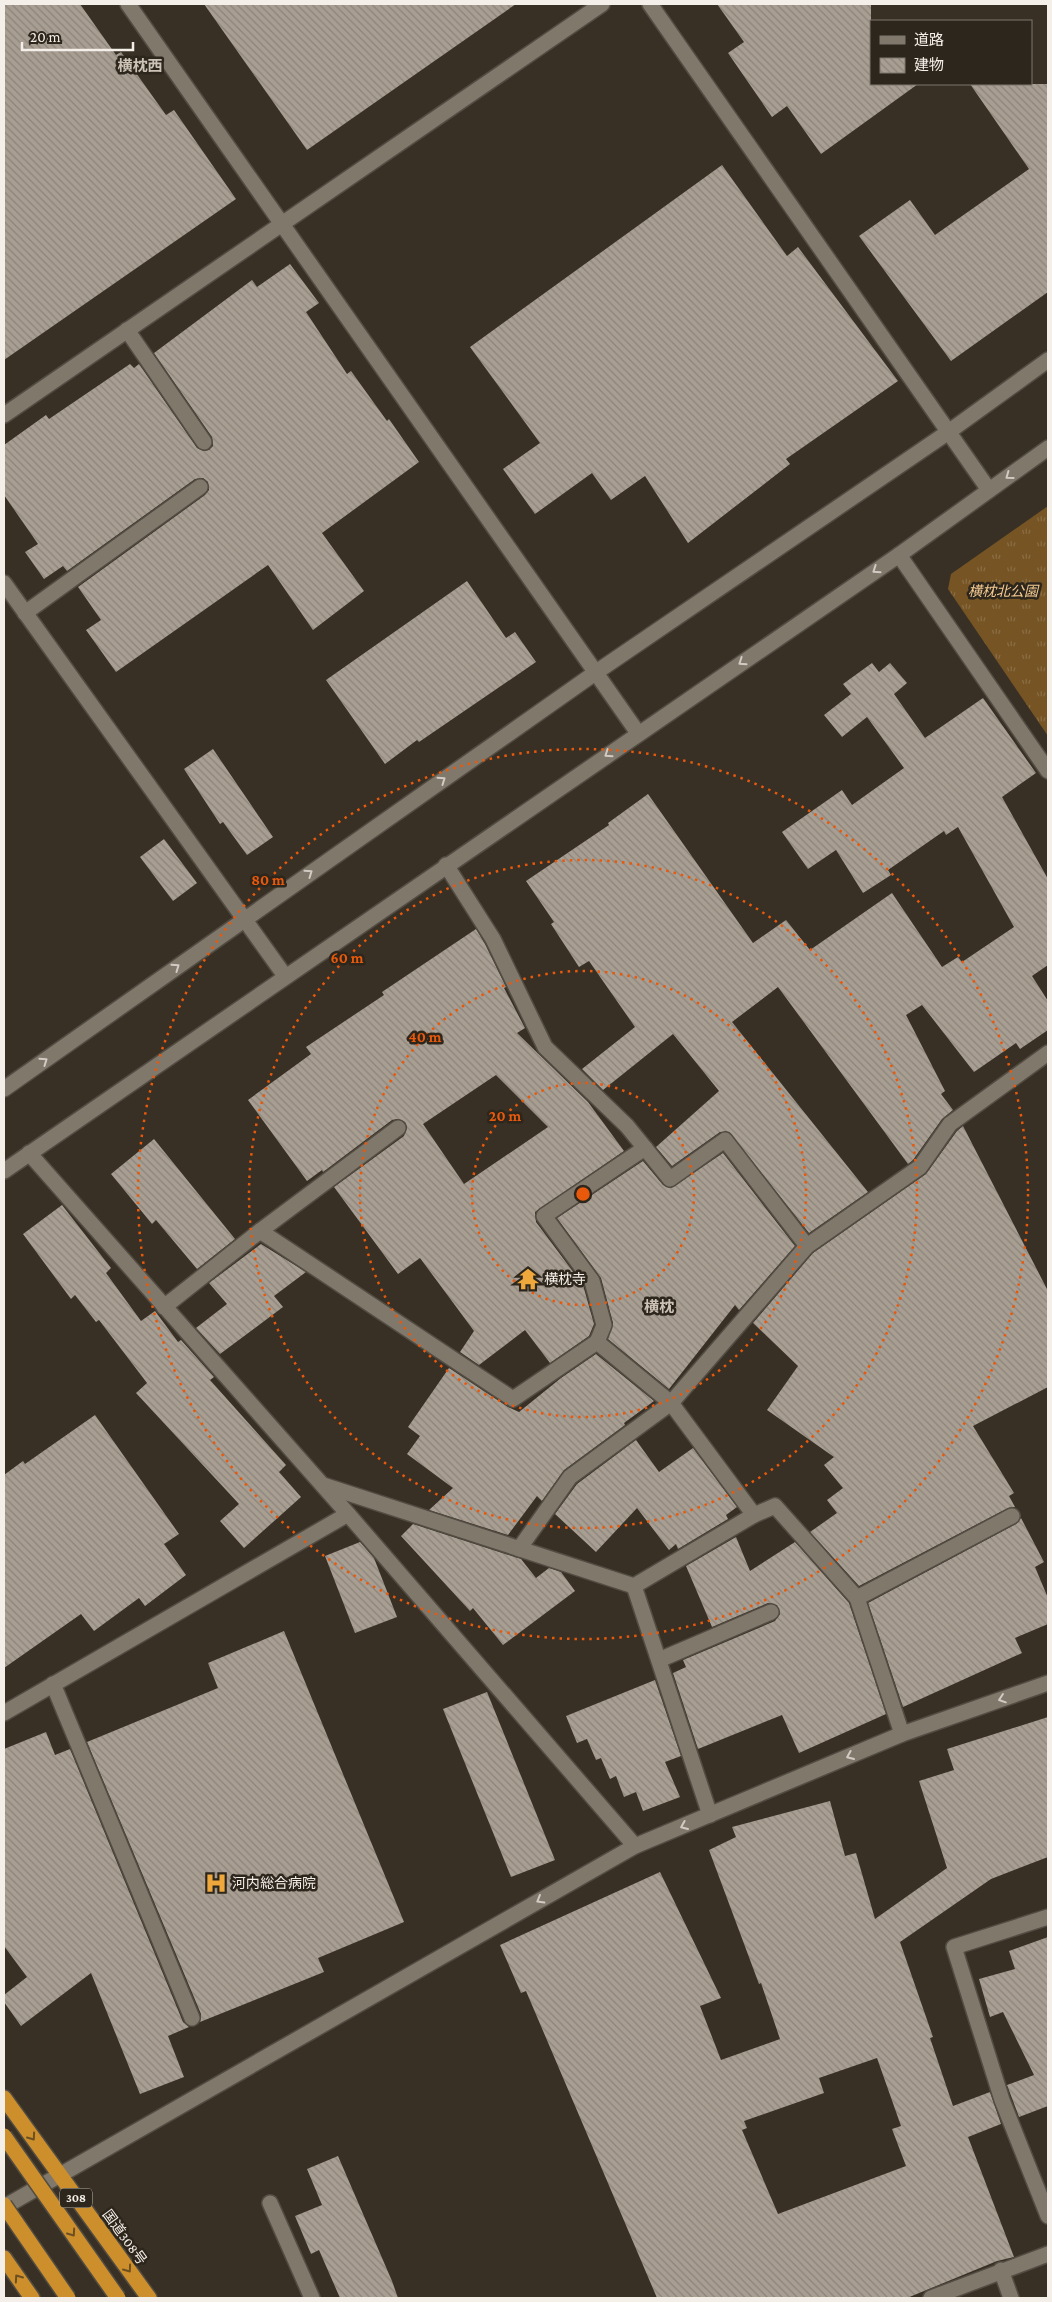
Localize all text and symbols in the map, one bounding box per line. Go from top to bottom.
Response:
scale bar [22,20,134,52]
legend [870,20,1032,85]
text: 20 m [30,29,61,45]
text: 道路 [914,32,944,48]
district label: 横枕西 [117,57,163,74]
text: 建物 [914,57,944,73]
one-way arrow [1005,470,1015,479]
one-way arrow [872,564,882,573]
park label: 横枕北公園 [968,583,1040,599]
one-way arrow [738,656,748,665]
one-way arrow [604,748,614,757]
one-way arrow [436,777,446,786]
one-way arrow [303,870,313,879]
text: 80 m [251,872,285,888]
text: 60 m [331,950,364,966]
one-way arrow [170,964,180,973]
text: 40 m [409,1029,442,1045]
one-way arrow [38,1058,47,1067]
text: 20 m [489,1108,521,1124]
centre of rings [574,1185,592,1203]
temple icon: 横枕寺 [515,1266,541,1292]
place label: 横枕寺 [544,1271,586,1287]
district label: 横枕 [644,1298,674,1315]
one-way arrow [998,1693,1007,1703]
one-way arrow [846,1750,855,1761]
one-way arrow [680,1819,689,1830]
hospital icon: 河内総合病院 [203,1870,229,1896]
place label: 河内総合病院 [232,1875,316,1891]
one-way arrow [537,1894,546,1904]
one-way arrow [26,2131,35,2141]
road number: 308 [60,2188,92,2208]
street label: 国道308号 [100,2206,150,2268]
one-way arrow [66,2227,75,2237]
one-way arrow [122,2263,130,2272]
one-way arrow [15,2274,24,2284]

